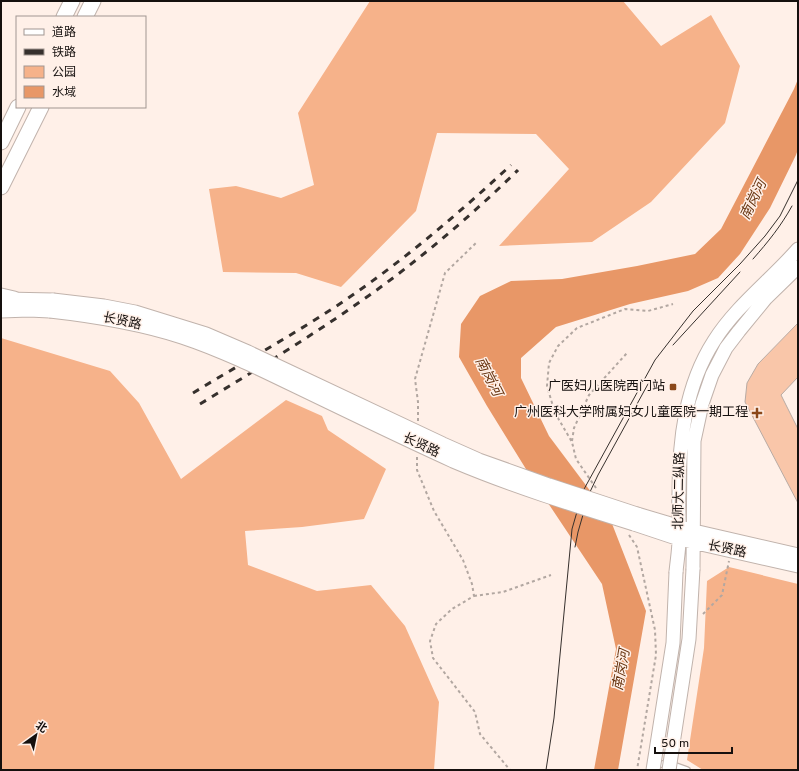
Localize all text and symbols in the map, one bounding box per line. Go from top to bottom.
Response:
legend [16,16,146,108]
text: 道路 [52,25,76,41]
text: 铁路 [52,45,76,61]
text: 公园 [52,65,76,81]
text: 水域 [52,85,76,101]
water label: 南岗河 [737,175,772,223]
street label: 长贤路 [101,310,143,334]
water label: 南岗河 [471,354,506,402]
place label: 广医妇儿医院西门站 [548,378,665,395]
marker: 广医妇儿医院西门站 [668,382,678,392]
place label: 广州医科大学附属妇女儿童医院一期工程 [514,404,748,421]
marker: 广州医科大学附属妇女儿童医院一期工程 [751,407,763,419]
street label: 长贤路 [400,431,442,461]
street label: 北师大二纵路 [670,452,689,530]
street label: 长贤路 [706,538,748,562]
water label: 南岗河 [610,645,635,692]
north arrow [16,715,56,755]
text: 北 [32,719,49,736]
scale bar [655,729,732,755]
text: 50 m [661,736,689,752]

